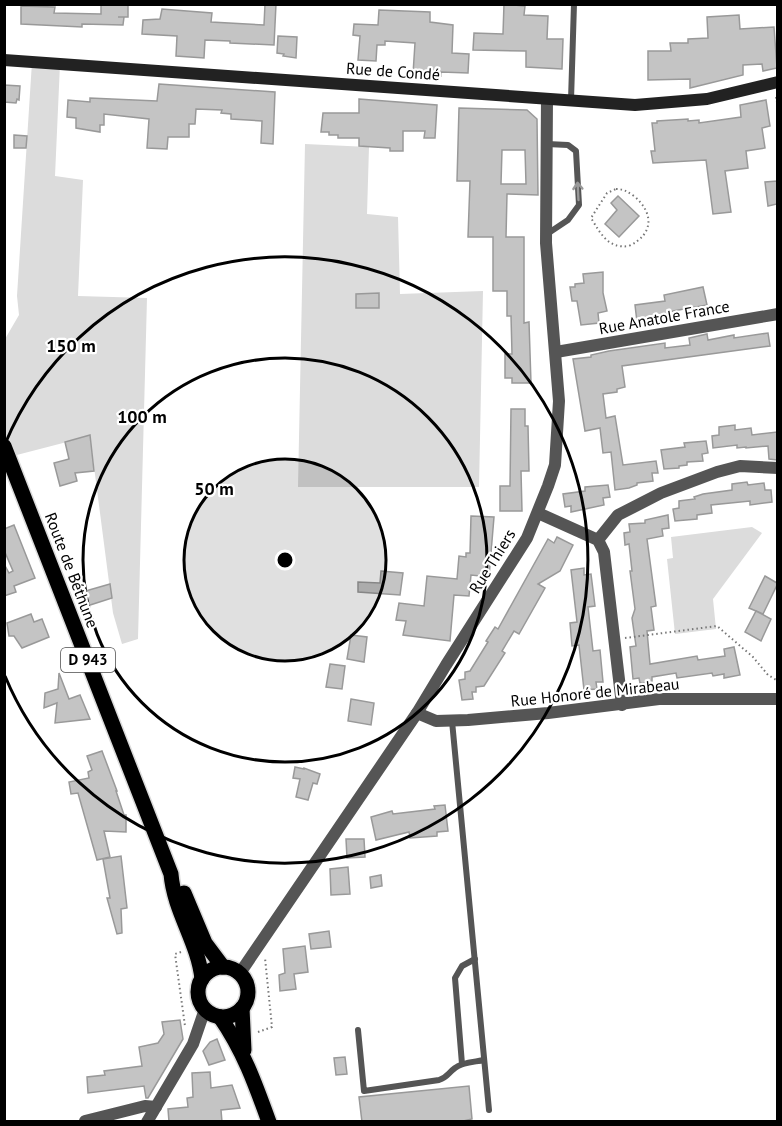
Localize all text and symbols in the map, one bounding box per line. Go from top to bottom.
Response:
street label: Rue de Condé [345,58,441,84]
one-way arrow [573,182,584,202]
street label: Rue Anatole France [597,296,731,338]
text: 150 m [46,334,96,357]
text: 100 m [117,405,167,428]
text: 50 m [194,477,234,500]
street label: Route de Béthune [41,510,103,630]
street label: Rue Thiers [464,525,520,597]
centre of rings [275,550,295,570]
road number: D 943 [61,648,115,672]
street label: Rue Honoré de Mirabeau [510,673,680,711]

